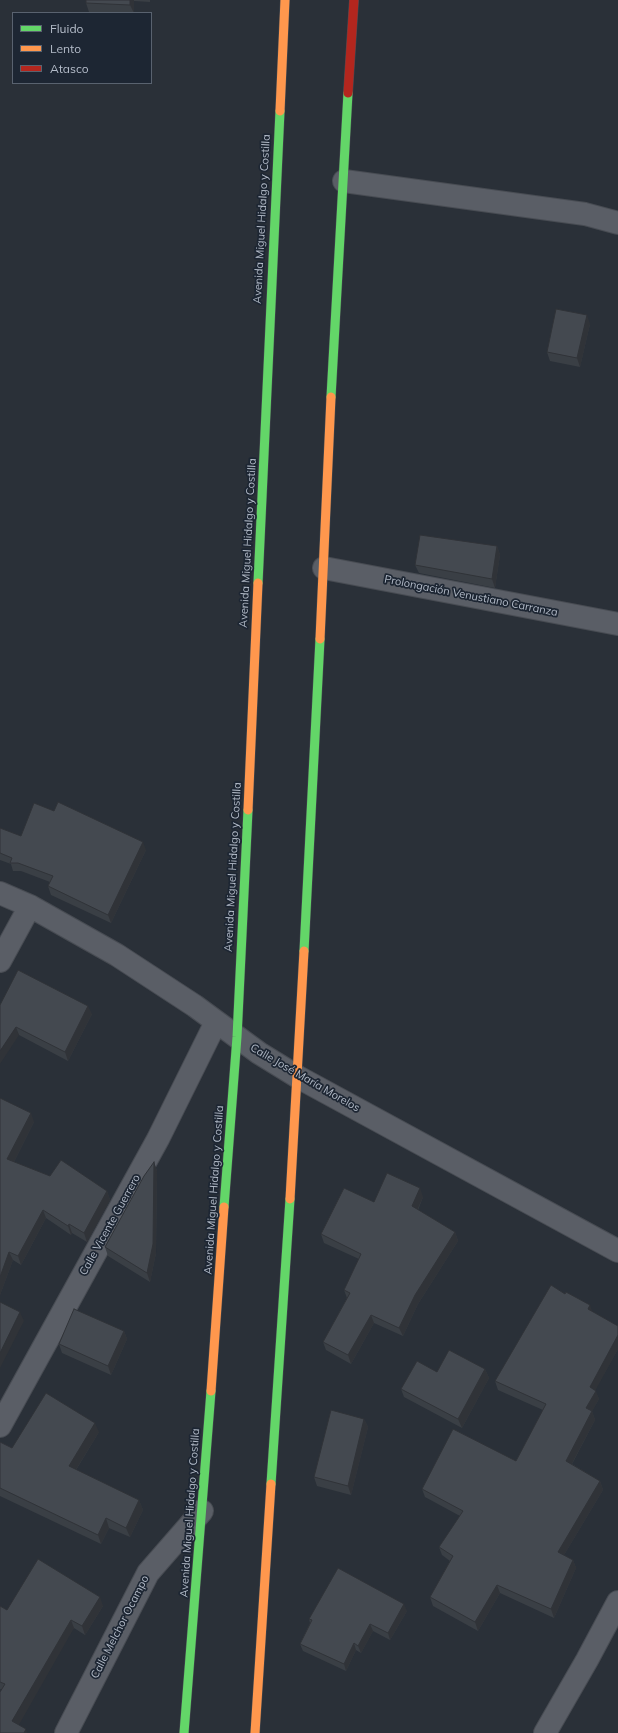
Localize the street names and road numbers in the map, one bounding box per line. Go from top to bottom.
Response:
street label: Avenida Miguel Hidalgo y Costilla [251,134,273,304]
street label: Avenida Miguel Hidalgo y Costilla [237,458,259,628]
street label: Prolongación Venustiano Carranza [383,573,559,619]
street label: Avenida Miguel Hidalgo y Costilla [222,782,244,952]
street label: Calle José María Morelos [248,1041,362,1115]
street label: Avenida Miguel Hidalgo y Costilla [201,1105,227,1275]
street label: Calle Vicente Guerrero [77,1172,143,1278]
street label: Avenida Miguel Hidalgo y Costilla [177,1428,203,1598]
street label: Calle Melchor Ocampo [88,1573,152,1681]

